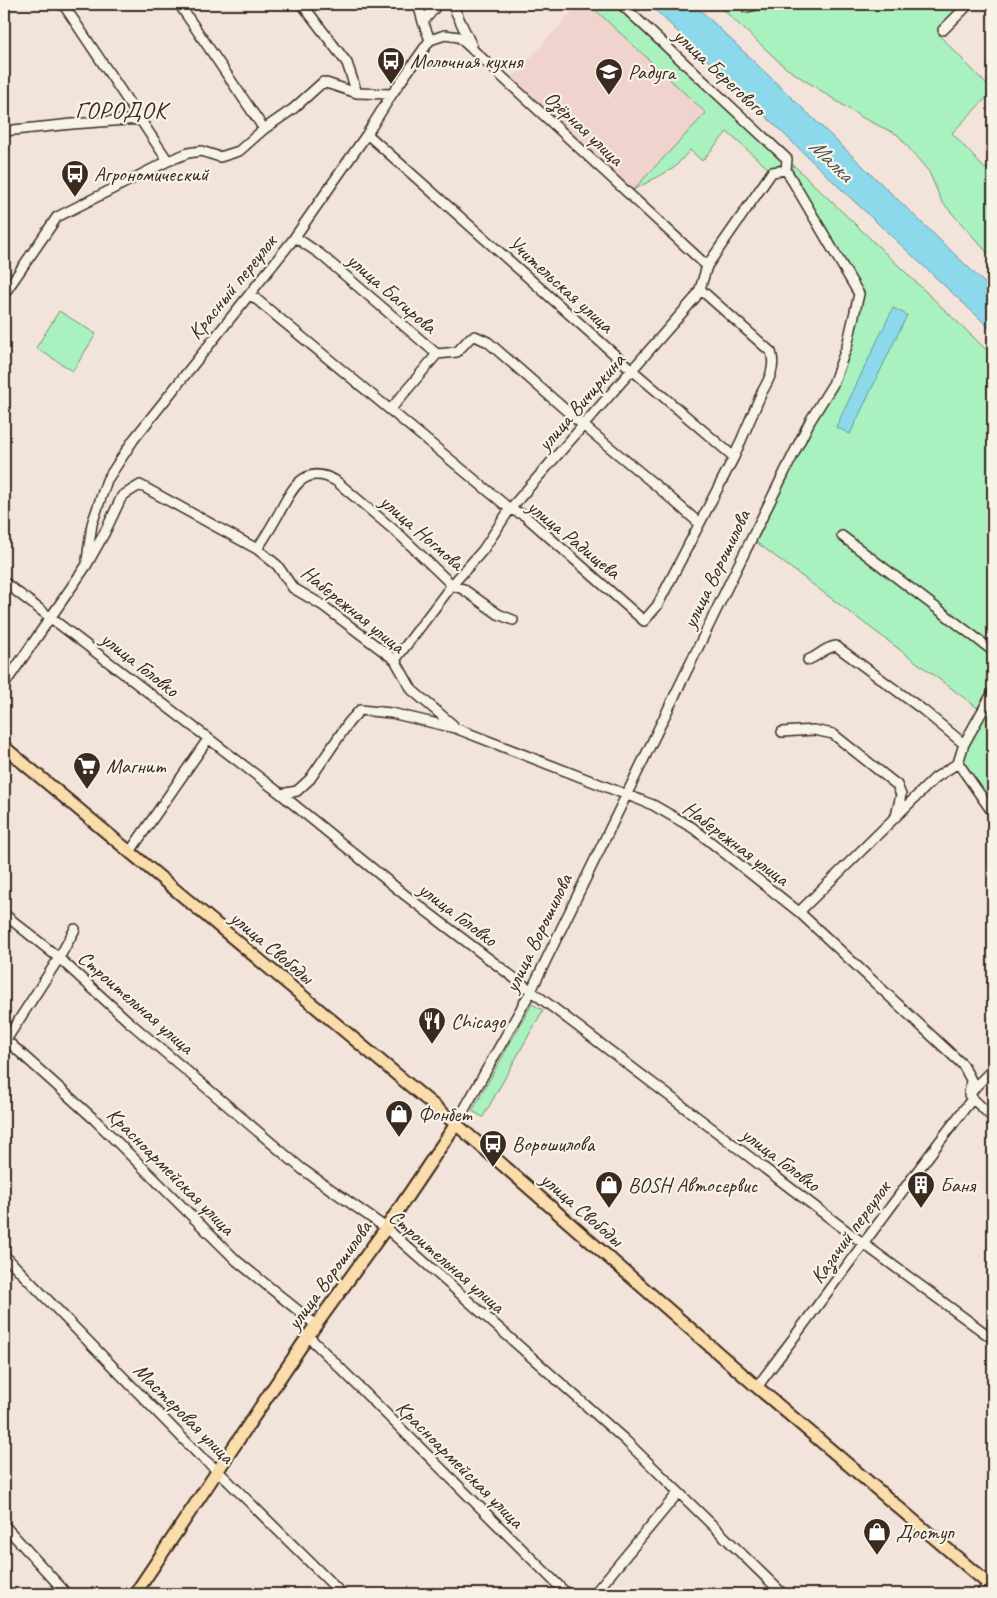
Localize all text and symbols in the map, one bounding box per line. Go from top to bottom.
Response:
street label: улица Берегового [667,21,774,123]
bus stop icon: Молочная кухня [376,46,406,85]
place label: Молочная кухня [410,48,524,74]
school or university icon: Радуга [594,57,624,96]
place label: Радуга [628,59,677,85]
street label: Озёрная улица [538,85,630,173]
district label: ГОРОДОК [75,95,171,125]
water label: Малка [803,132,861,189]
bus stop icon: Агрономический [60,159,90,198]
place label: Агрономический [94,161,210,187]
street label: Красный переулок [182,228,283,345]
street label: Учительская улица [503,230,621,339]
street label: улица Багирова [340,246,444,340]
street label: улица Вичиркина [530,346,632,458]
street label: улица Ногмова [373,487,471,577]
street label: улица Радищева [521,492,627,586]
street label: улица Ворошилова [675,504,756,634]
street label: Набережная улица [296,559,411,660]
street label: улица Головко [94,624,185,704]
supermarket icon: Магнит [72,751,102,790]
place label: Магнит [106,753,167,779]
street label: Набережная улица [678,795,795,892]
street label: улица Ворошилова [497,868,578,998]
street label: улица Головко [412,875,504,953]
street label: улица Свободы [223,903,321,991]
street label: Строительная улица [73,945,201,1060]
restaurant icon: Chicago [417,1006,447,1045]
place label: Chicago [451,1008,507,1034]
shop icon: Фонбет [384,1099,414,1138]
place label: Фонбет [418,1101,473,1127]
street label: Красноармейская улица [102,1102,242,1242]
street label: улица Головко [735,1120,827,1198]
bus stop icon: Ворошилова [478,1129,508,1168]
place label: Ворошилова [512,1131,596,1157]
street label: улица Свободы [534,1165,630,1253]
shop icon: BOSH Автосервис [594,1170,624,1209]
building icon: Баня [906,1170,936,1209]
place label: BOSH Автосервис [628,1172,759,1198]
place label: Баня [940,1172,977,1198]
street label: Казачий переулок [804,1174,898,1289]
street label: Строительная улица [384,1204,512,1319]
street label: улица Ворошилова [280,1214,378,1336]
street label: Мастеровая улица [128,1357,241,1470]
street label: Красноармейская улица [391,1395,531,1535]
shop icon: Доступ [862,1517,892,1556]
place label: Доступ [896,1519,955,1545]

